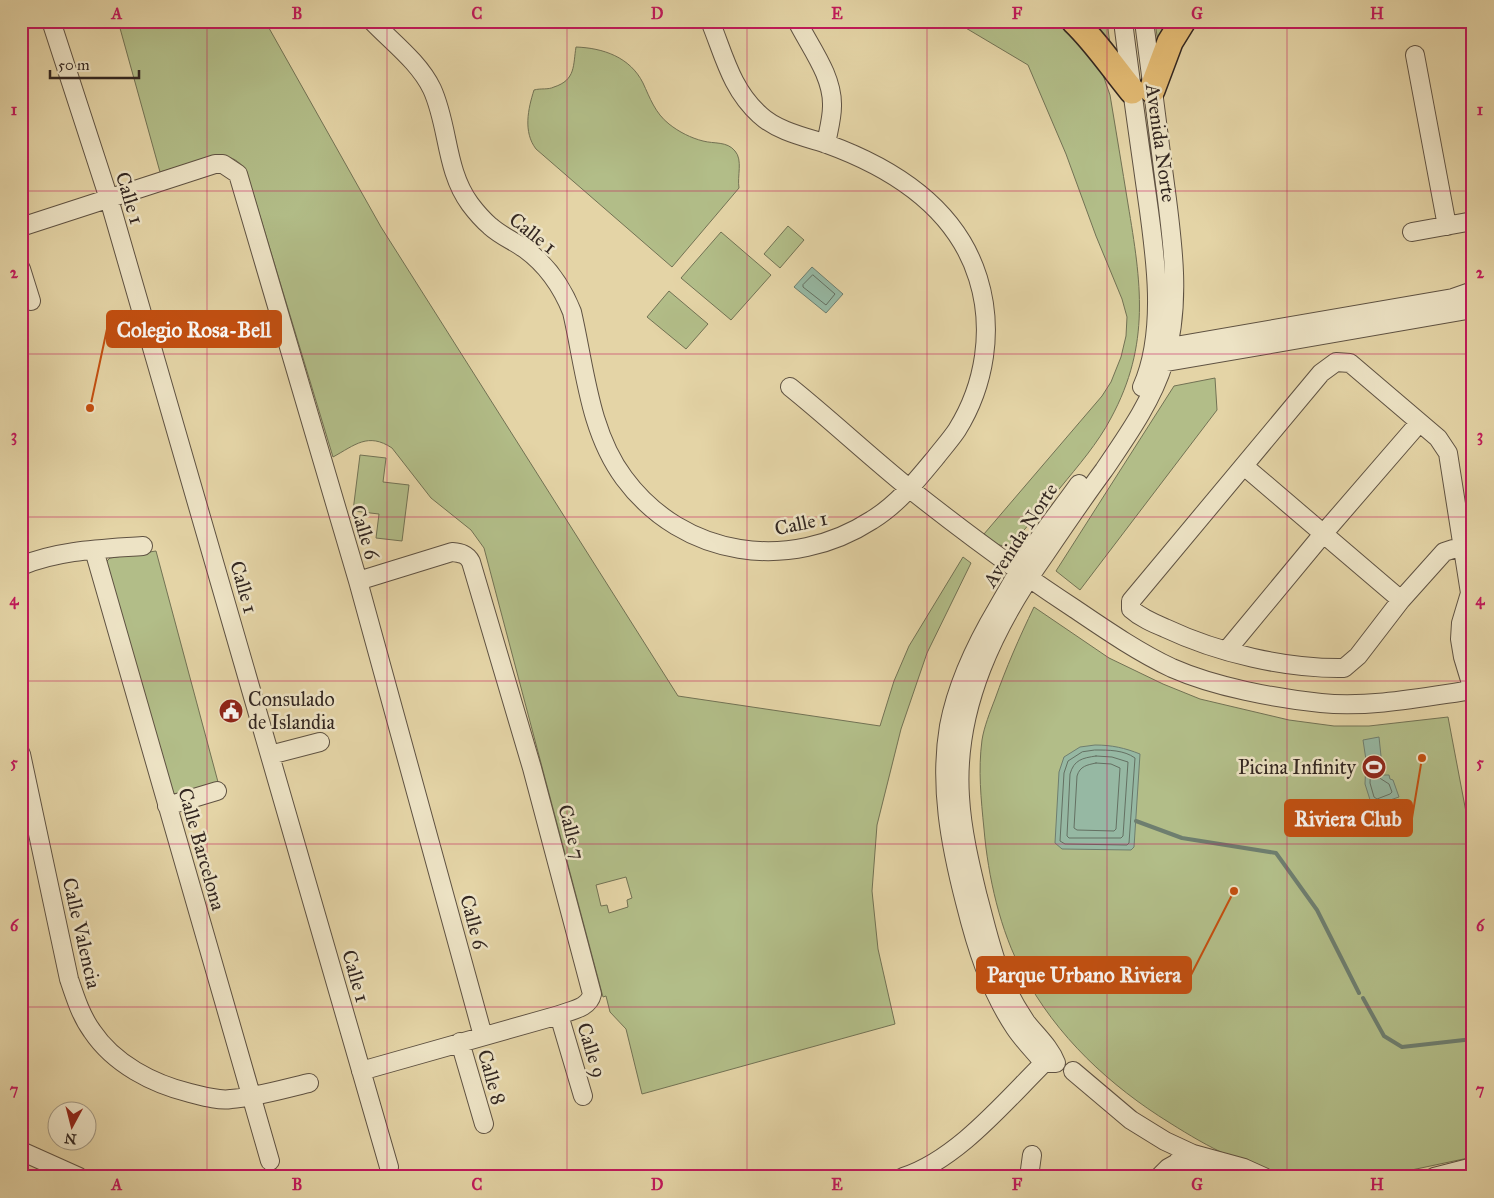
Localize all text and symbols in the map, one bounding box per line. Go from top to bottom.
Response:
text: A [111,4,123,23]
text: B [292,4,302,23]
text: C [472,4,483,23]
text: D [651,4,664,23]
text: E [831,4,843,23]
text: F [1012,4,1023,23]
text: G [1191,4,1203,23]
text: H [1370,4,1384,23]
scale bar [50,48,139,80]
text: 50 m [58,56,90,74]
street label: Avenida Norte [1141,81,1181,204]
text: 1 [11,100,18,119]
text: 1 [1477,100,1484,119]
street label: Calle 1 [111,169,149,227]
street label: Calle 1 [505,207,561,259]
text: 2 [10,263,19,282]
text: 2 [1476,263,1485,282]
callout: Colegio Rosa-Bell [107,311,281,347]
text: Colegio Rosa-Bell [117,317,273,343]
text: 3 [11,426,17,446]
text: 3 [1477,426,1483,446]
street label: Avenida Norte [977,479,1062,592]
street label: Calle 6 [345,502,385,563]
street label: Calle 1 [772,506,830,540]
street label: Calle 1 [225,558,263,616]
text: 4 [10,590,20,610]
text: 4 [1476,590,1486,610]
place label: Consulado de Islandia [248,687,336,734]
public building icon: Consulado de Islandia [218,698,244,724]
text: 5 [10,753,18,772]
text: 5 [1476,753,1484,772]
sports icon: Picina Infinity [1361,754,1387,780]
place label: Picina Infinity [1238,755,1357,779]
street label: Calle Barcelona [173,785,231,913]
callout: Riviera Club [1285,800,1412,836]
street label: Calle 7 [553,802,591,862]
text: Riviera Club [1294,806,1402,832]
street label: Calle Valencia [58,875,107,991]
street label: Calle 6 [455,892,493,953]
text: 6 [10,916,19,935]
text: 6 [1476,916,1485,935]
street label: Calle 1 [337,947,375,1005]
callout: Parque Urbano Riviera [977,957,1191,993]
text: Parque Urbano Riviera [987,962,1182,988]
street label: Calle 9 [572,1020,612,1080]
street label: Calle 8 [473,1047,511,1107]
text: 7 [10,1080,19,1099]
text: 7 [1476,1080,1485,1099]
north arrow [48,1100,98,1150]
text: N [63,1129,77,1148]
text: A [111,1175,123,1194]
text: B [292,1175,302,1194]
text: C [472,1175,483,1194]
text: D [651,1175,664,1194]
text: E [831,1175,843,1194]
text: F [1012,1175,1023,1194]
text: G [1191,1175,1203,1194]
text: H [1370,1175,1384,1194]

